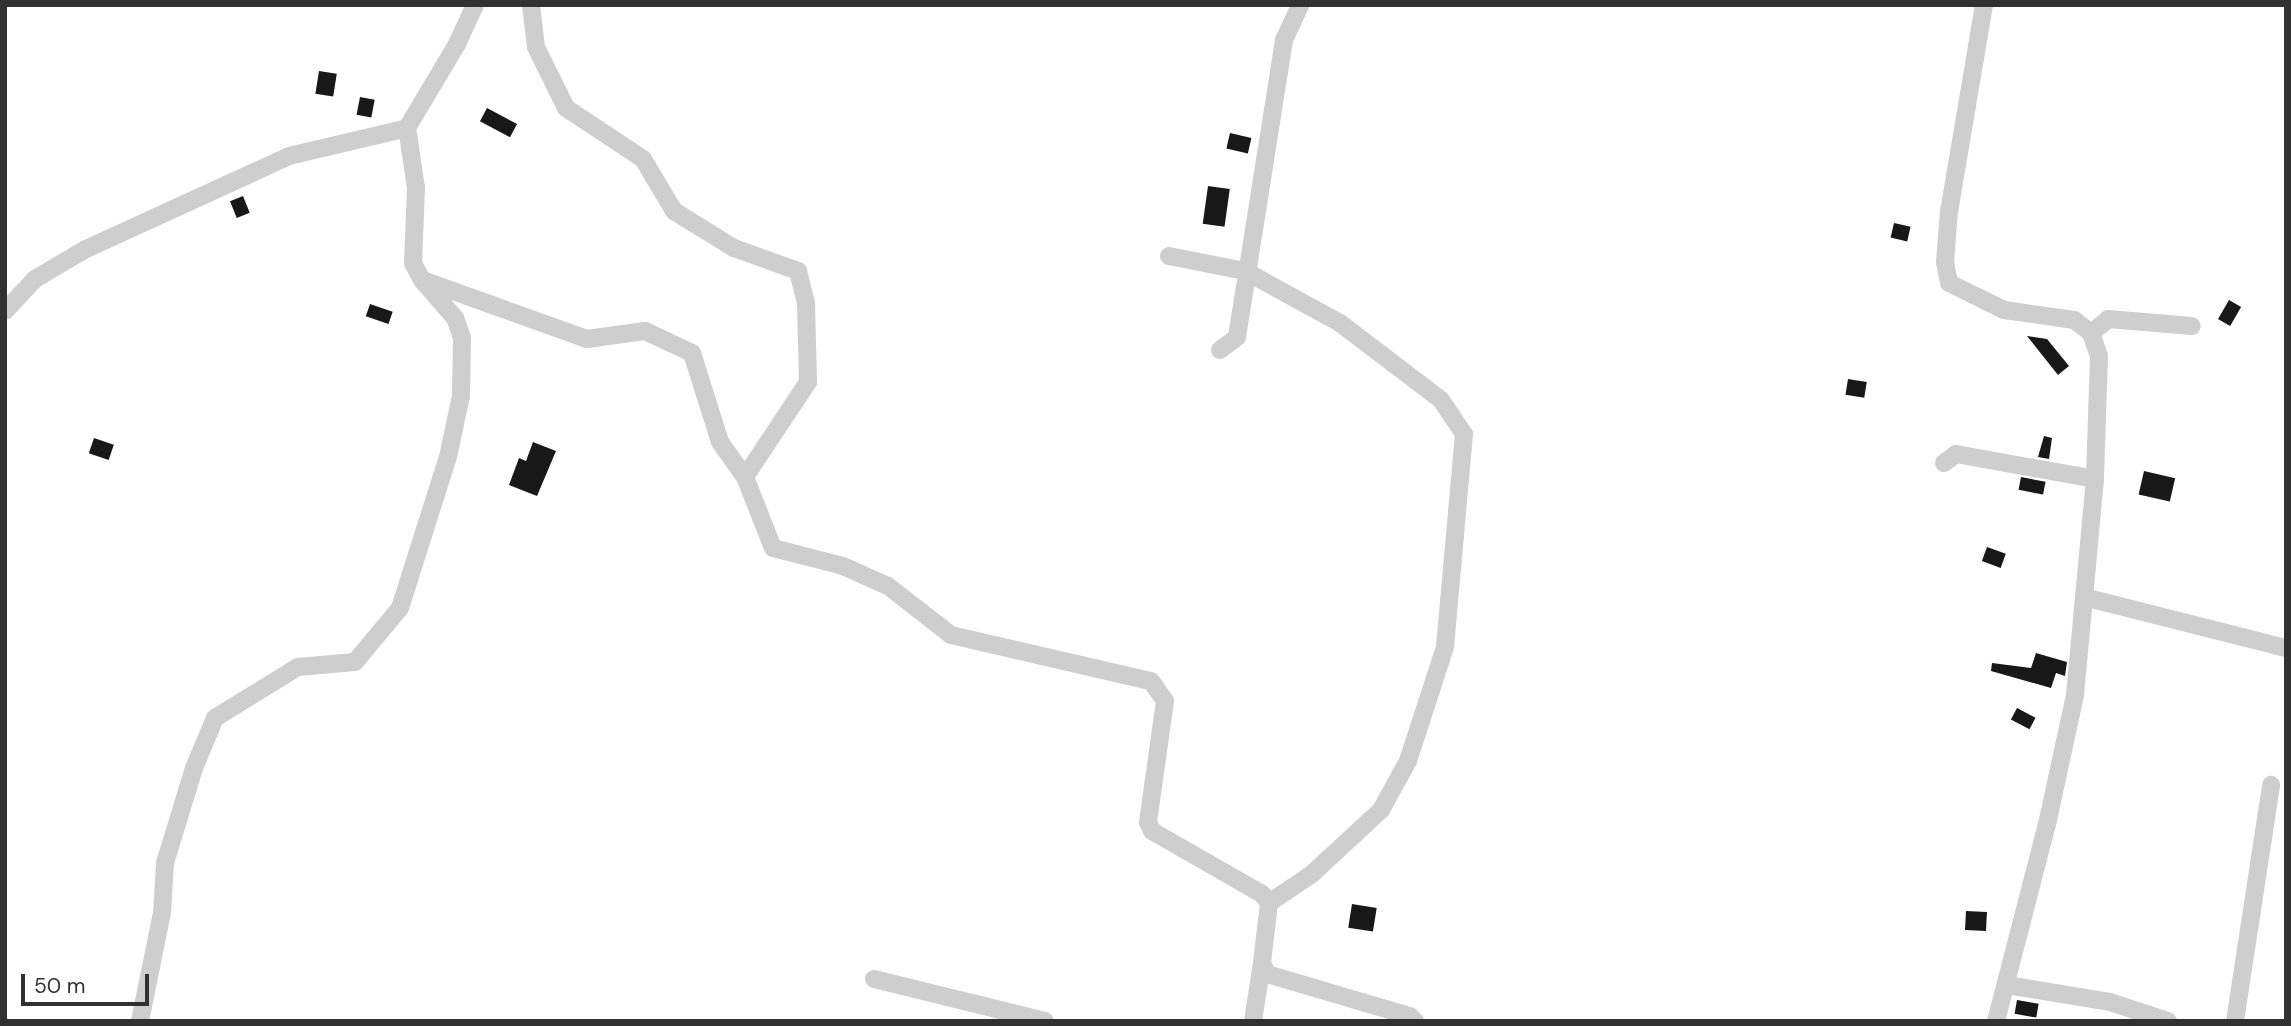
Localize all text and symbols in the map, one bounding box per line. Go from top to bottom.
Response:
scale bar [24,960,152,1004]
text: 50 m [34,972,85,1000]

